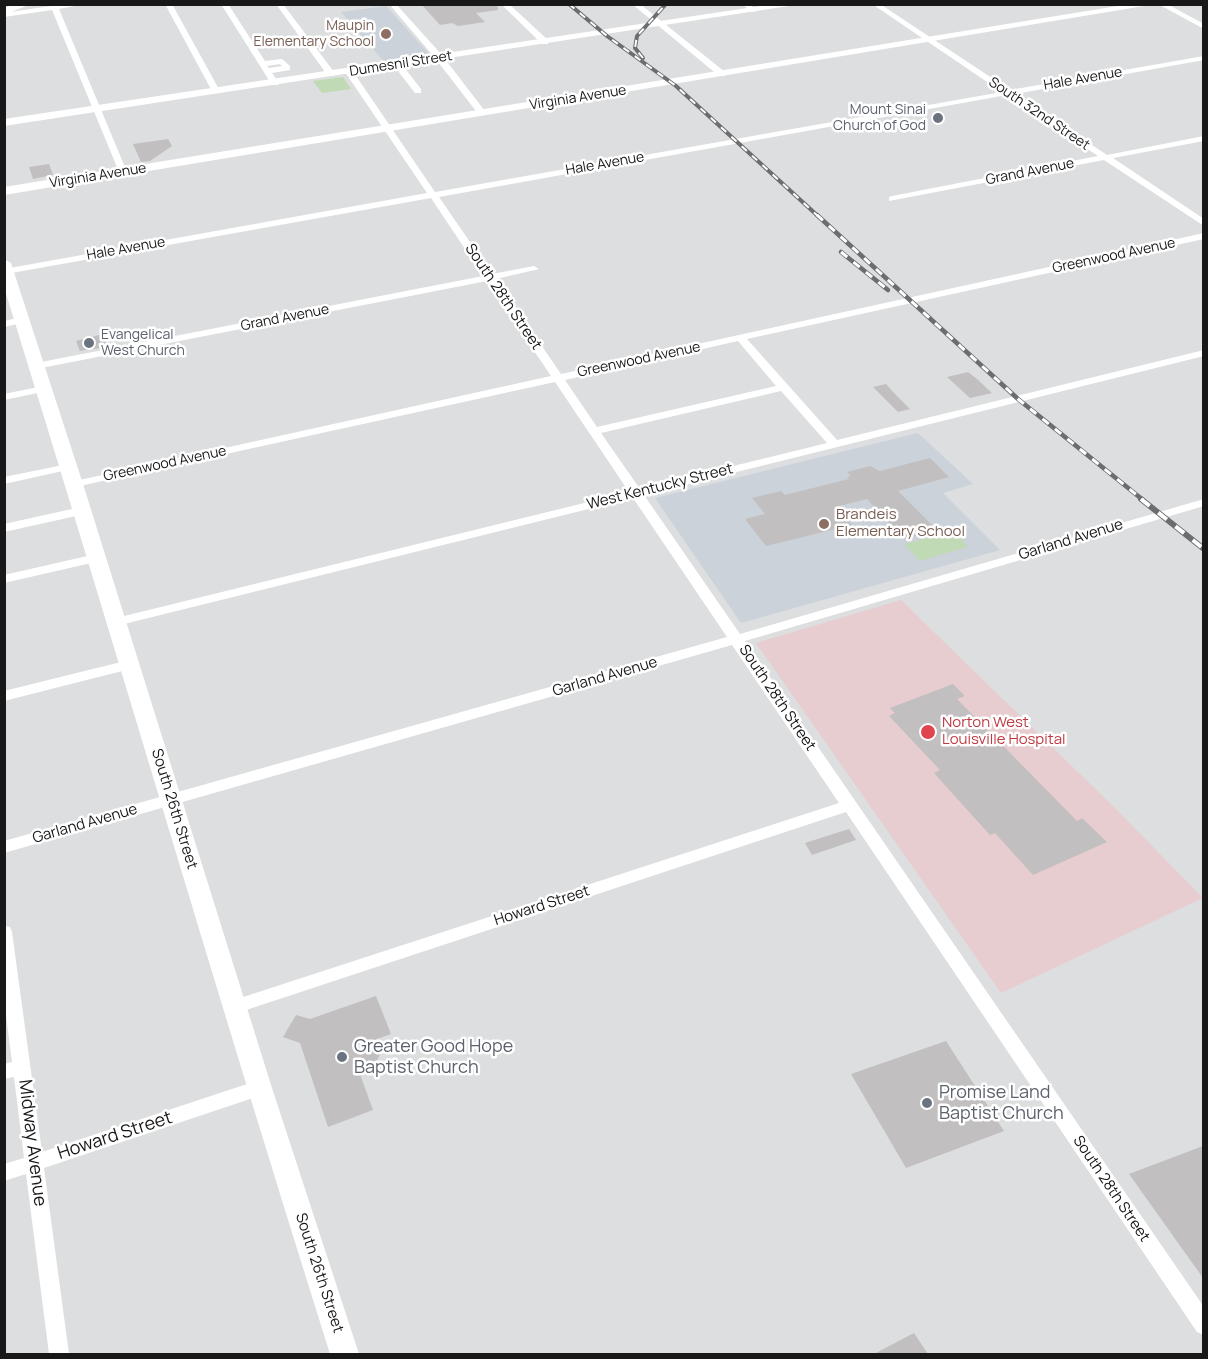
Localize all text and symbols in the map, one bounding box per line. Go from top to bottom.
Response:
place label: Maupin Elementary School [254,18,374,50]
marker: Maupin Elementary School [379,27,393,41]
street label: Dumesnil Street [348,48,454,80]
street label: Hale Avenue [1042,64,1124,94]
street label: South 32nd Street [985,74,1093,154]
street label: Virginia Avenue [528,82,628,114]
place label: Mount Sinai Church of God [833,102,926,134]
marker: Mount Sinai Church of God [931,111,945,125]
street label: Hale Avenue [564,149,646,179]
street label: Grand Avenue [984,155,1076,189]
street label: Virginia Avenue [48,160,148,192]
street label: Hale Avenue [85,234,167,264]
street label: Greenwood Avenue [1051,235,1177,277]
street label: South 28th Street [461,240,545,354]
street label: Grand Avenue [239,301,331,335]
place label: Evangelical West Church [101,327,185,360]
marker: Evangelical West Church [82,336,96,350]
street label: Greenwood Avenue [576,339,702,381]
street label: Greenwood Avenue [102,443,228,485]
street label: West Kentucky Street [585,460,735,514]
place label: Brandeis Elementary School [836,506,965,541]
street label: Garland Avenue [1017,516,1125,564]
marker: Brandeis Elementary School [817,517,831,531]
street label: South 28th Street [735,641,819,755]
street label: Garland Avenue [550,653,660,701]
place label: Norton West Louisville Hospital [942,714,1066,749]
marker: Norton West Louisville Hospital [919,723,937,741]
street label: South 26th Street [147,747,201,871]
street label: Garland Avenue [30,800,140,848]
street label: Howard Street [492,882,592,930]
place label: Greater Good Hope Baptist Church [354,1036,513,1078]
marker: Greater Good Hope Baptist Church [335,1050,349,1064]
street label: Midway Avenue [14,1078,50,1208]
place label: Promise Land Baptist Church [939,1082,1064,1124]
marker: Promise Land Baptist Church [920,1096,934,1110]
street label: Howard Street [55,1107,175,1165]
street label: South 28th Street [1069,1132,1153,1246]
street label: South 26th Street [291,1211,347,1335]

